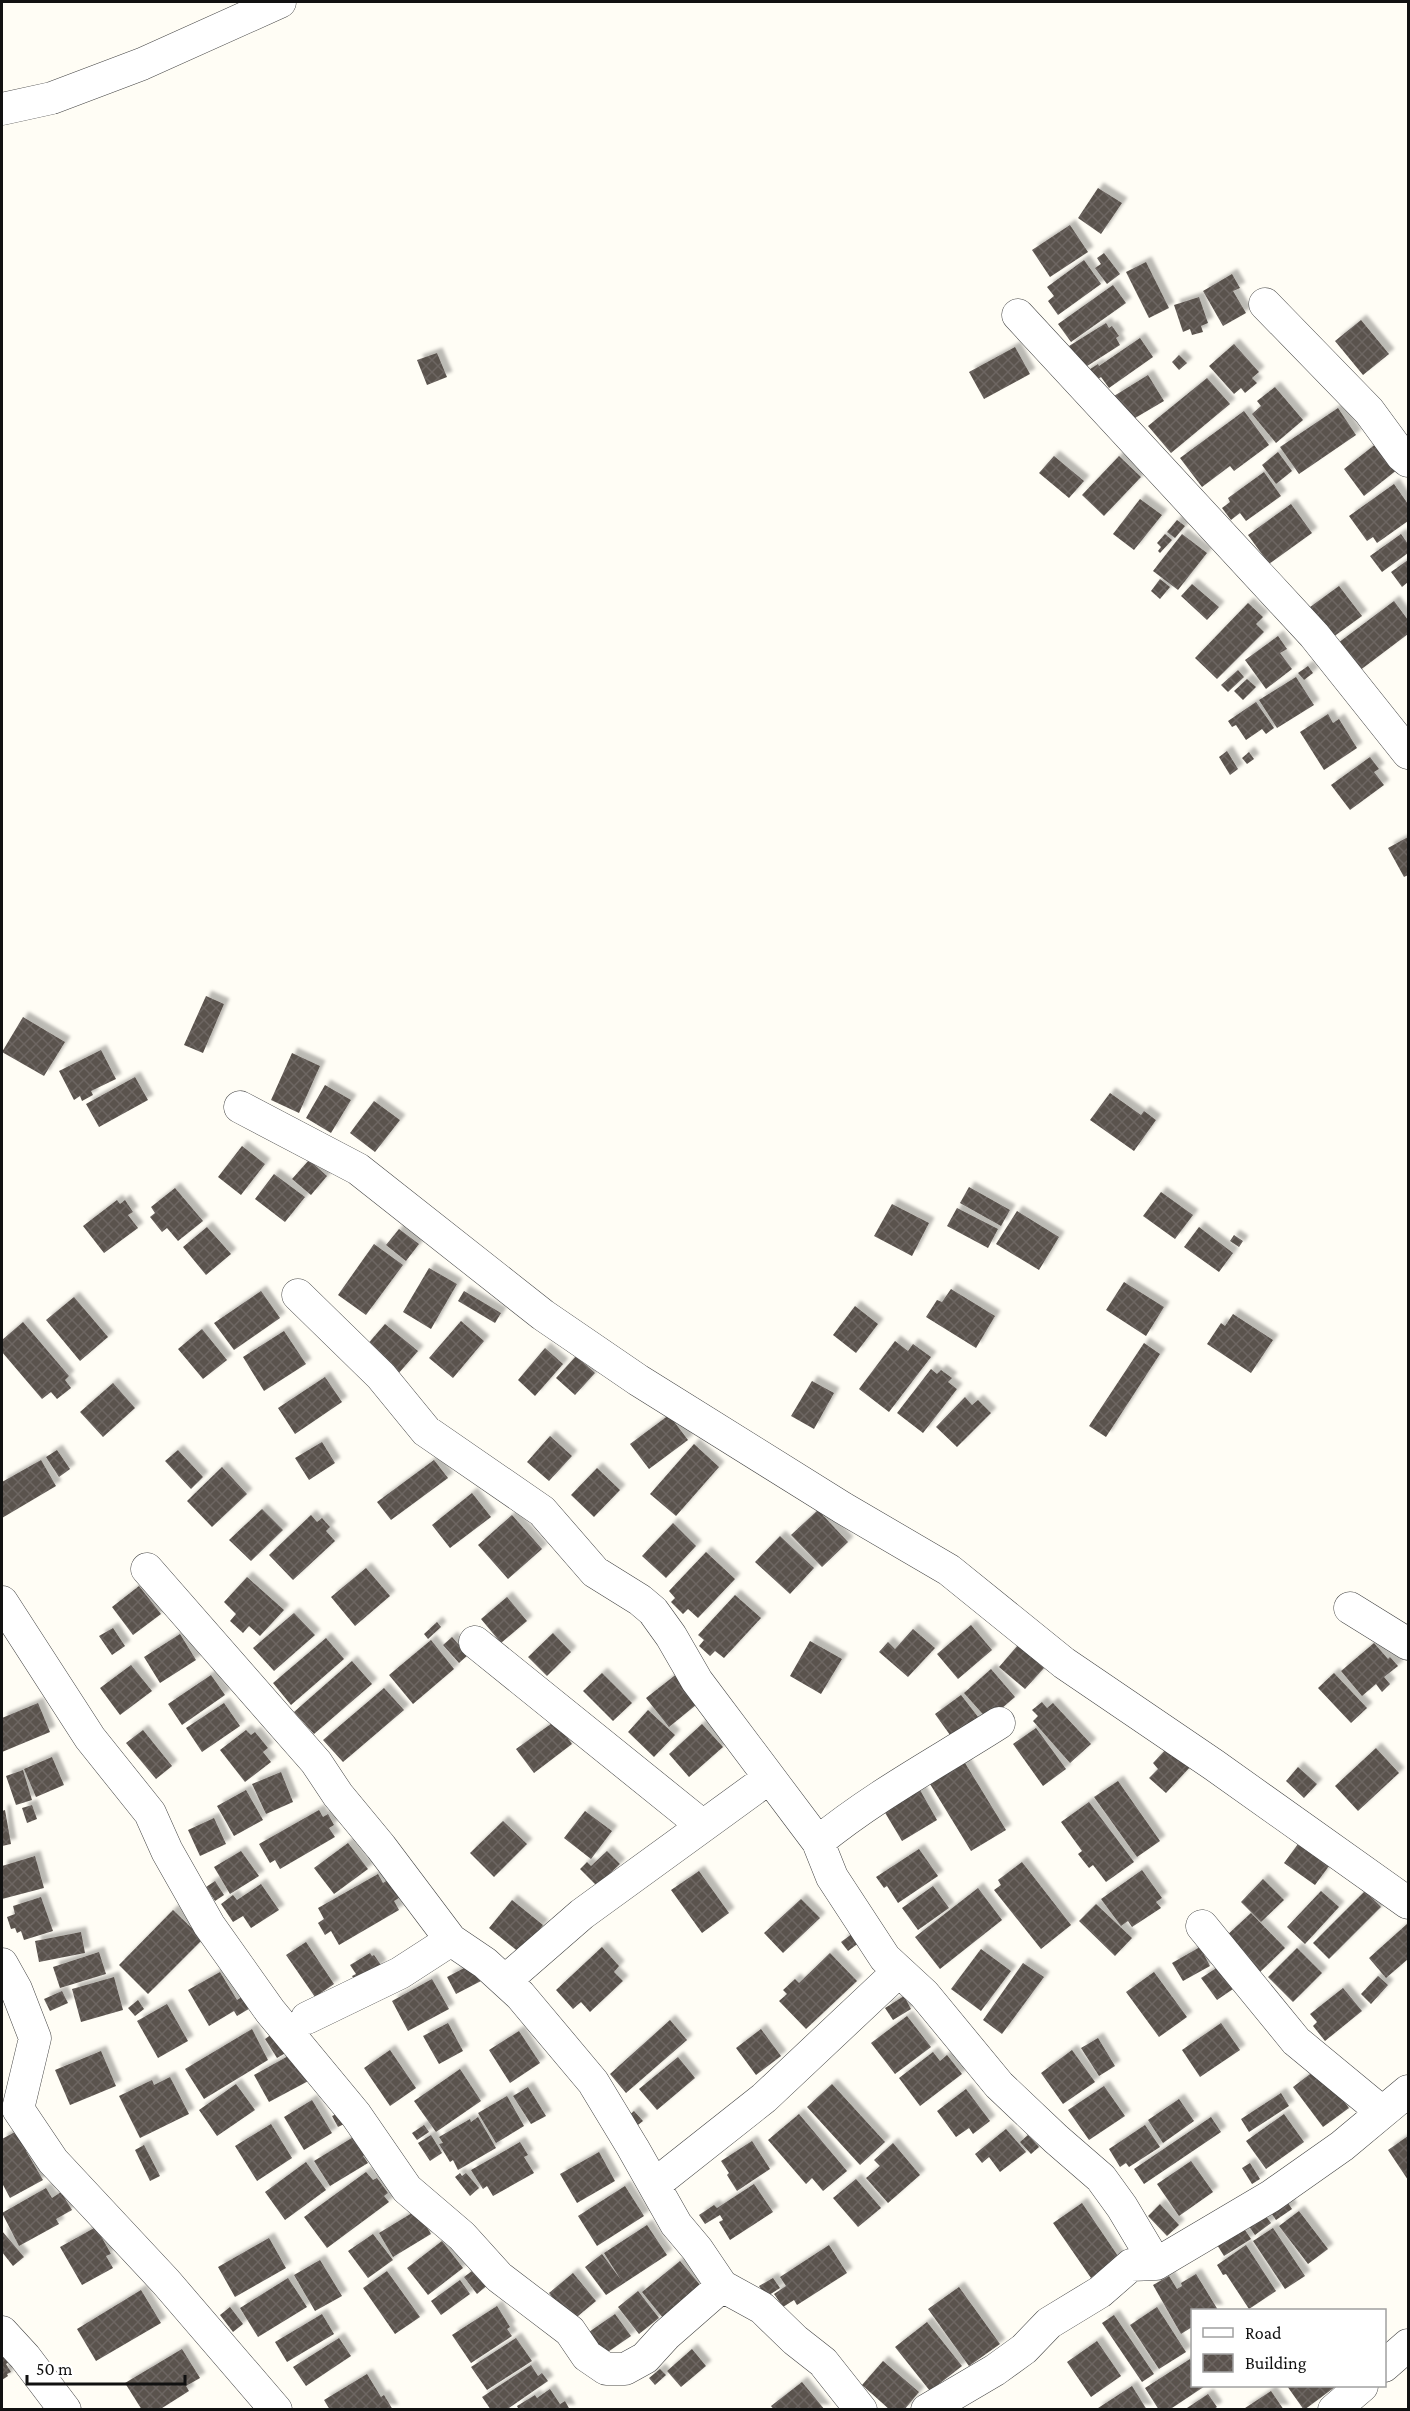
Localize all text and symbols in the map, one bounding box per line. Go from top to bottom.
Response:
legend [1191,2309,1386,2387]
text: Road [1245,2323,1282,2343]
scale bar [27,2348,184,2386]
text: Building [1245,2353,1307,2373]
text: 50 m [36,2359,73,2379]

